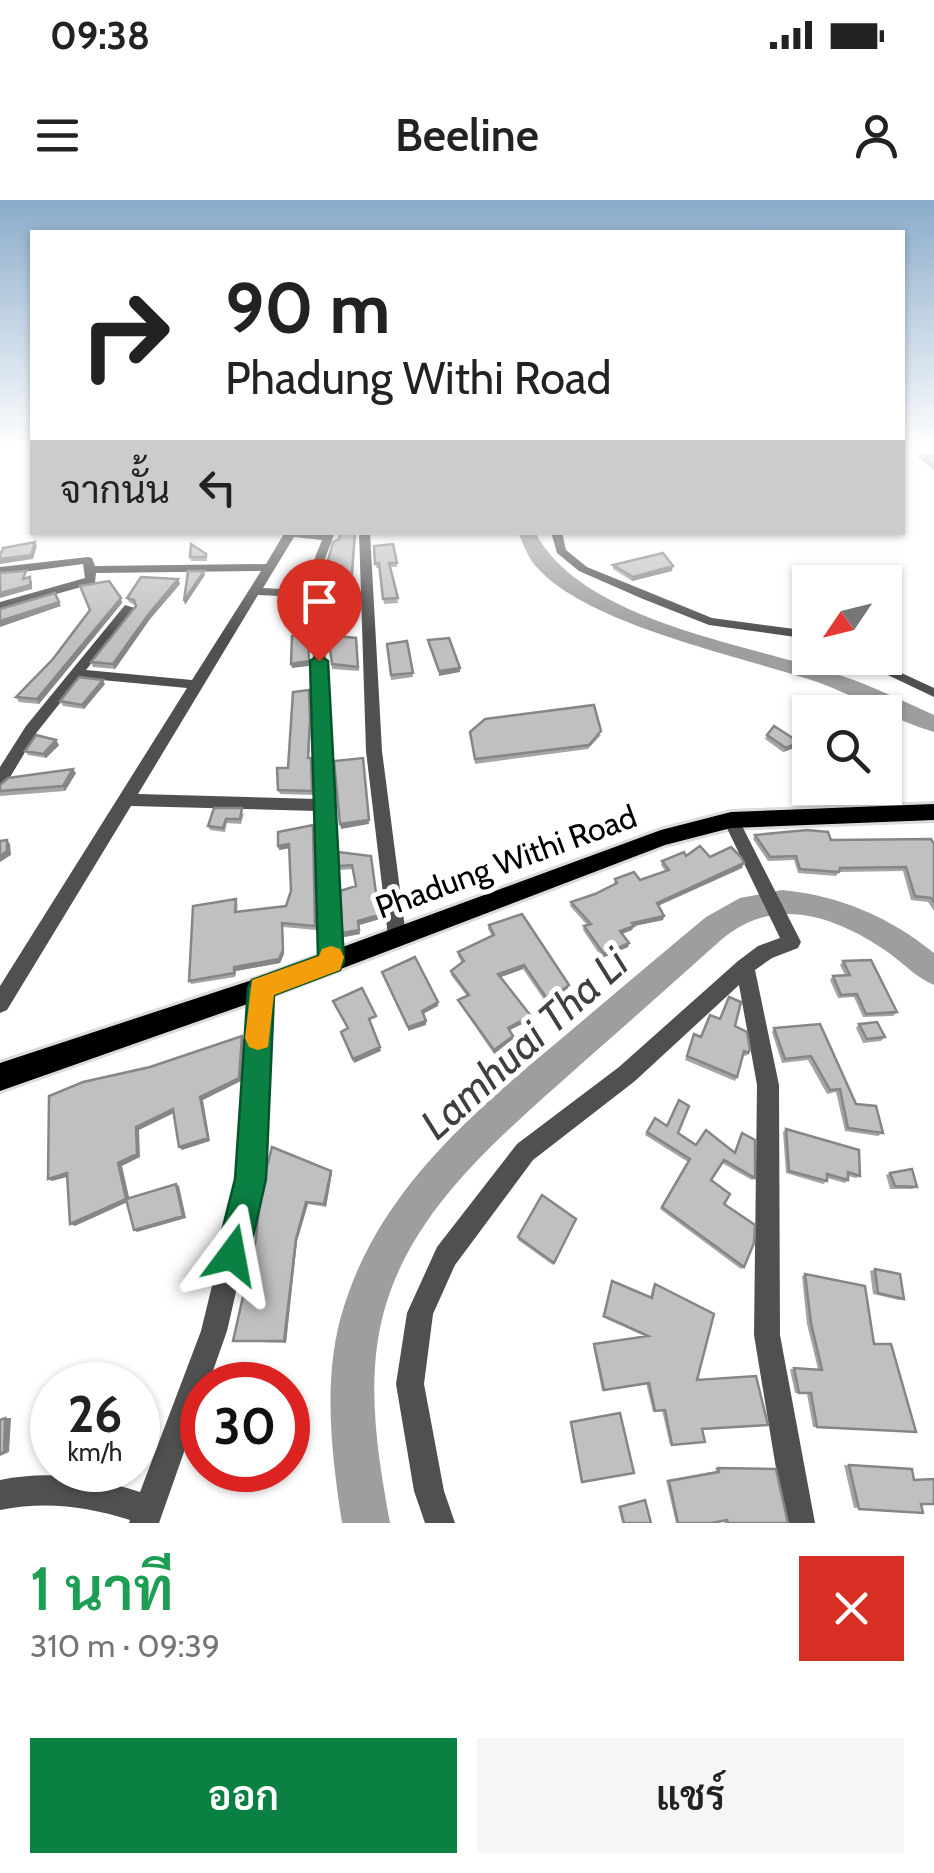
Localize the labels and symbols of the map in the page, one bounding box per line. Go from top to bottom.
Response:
pin [277,559,362,662]
north arrow [792,565,902,675]
street label: Phadung Withi Road [370,796,642,927]
water label: Lamhuai Tha Li [410,936,639,1150]
position arrow [180,1203,284,1307]
speed limit sign: 30 [180,1362,310,1492]

